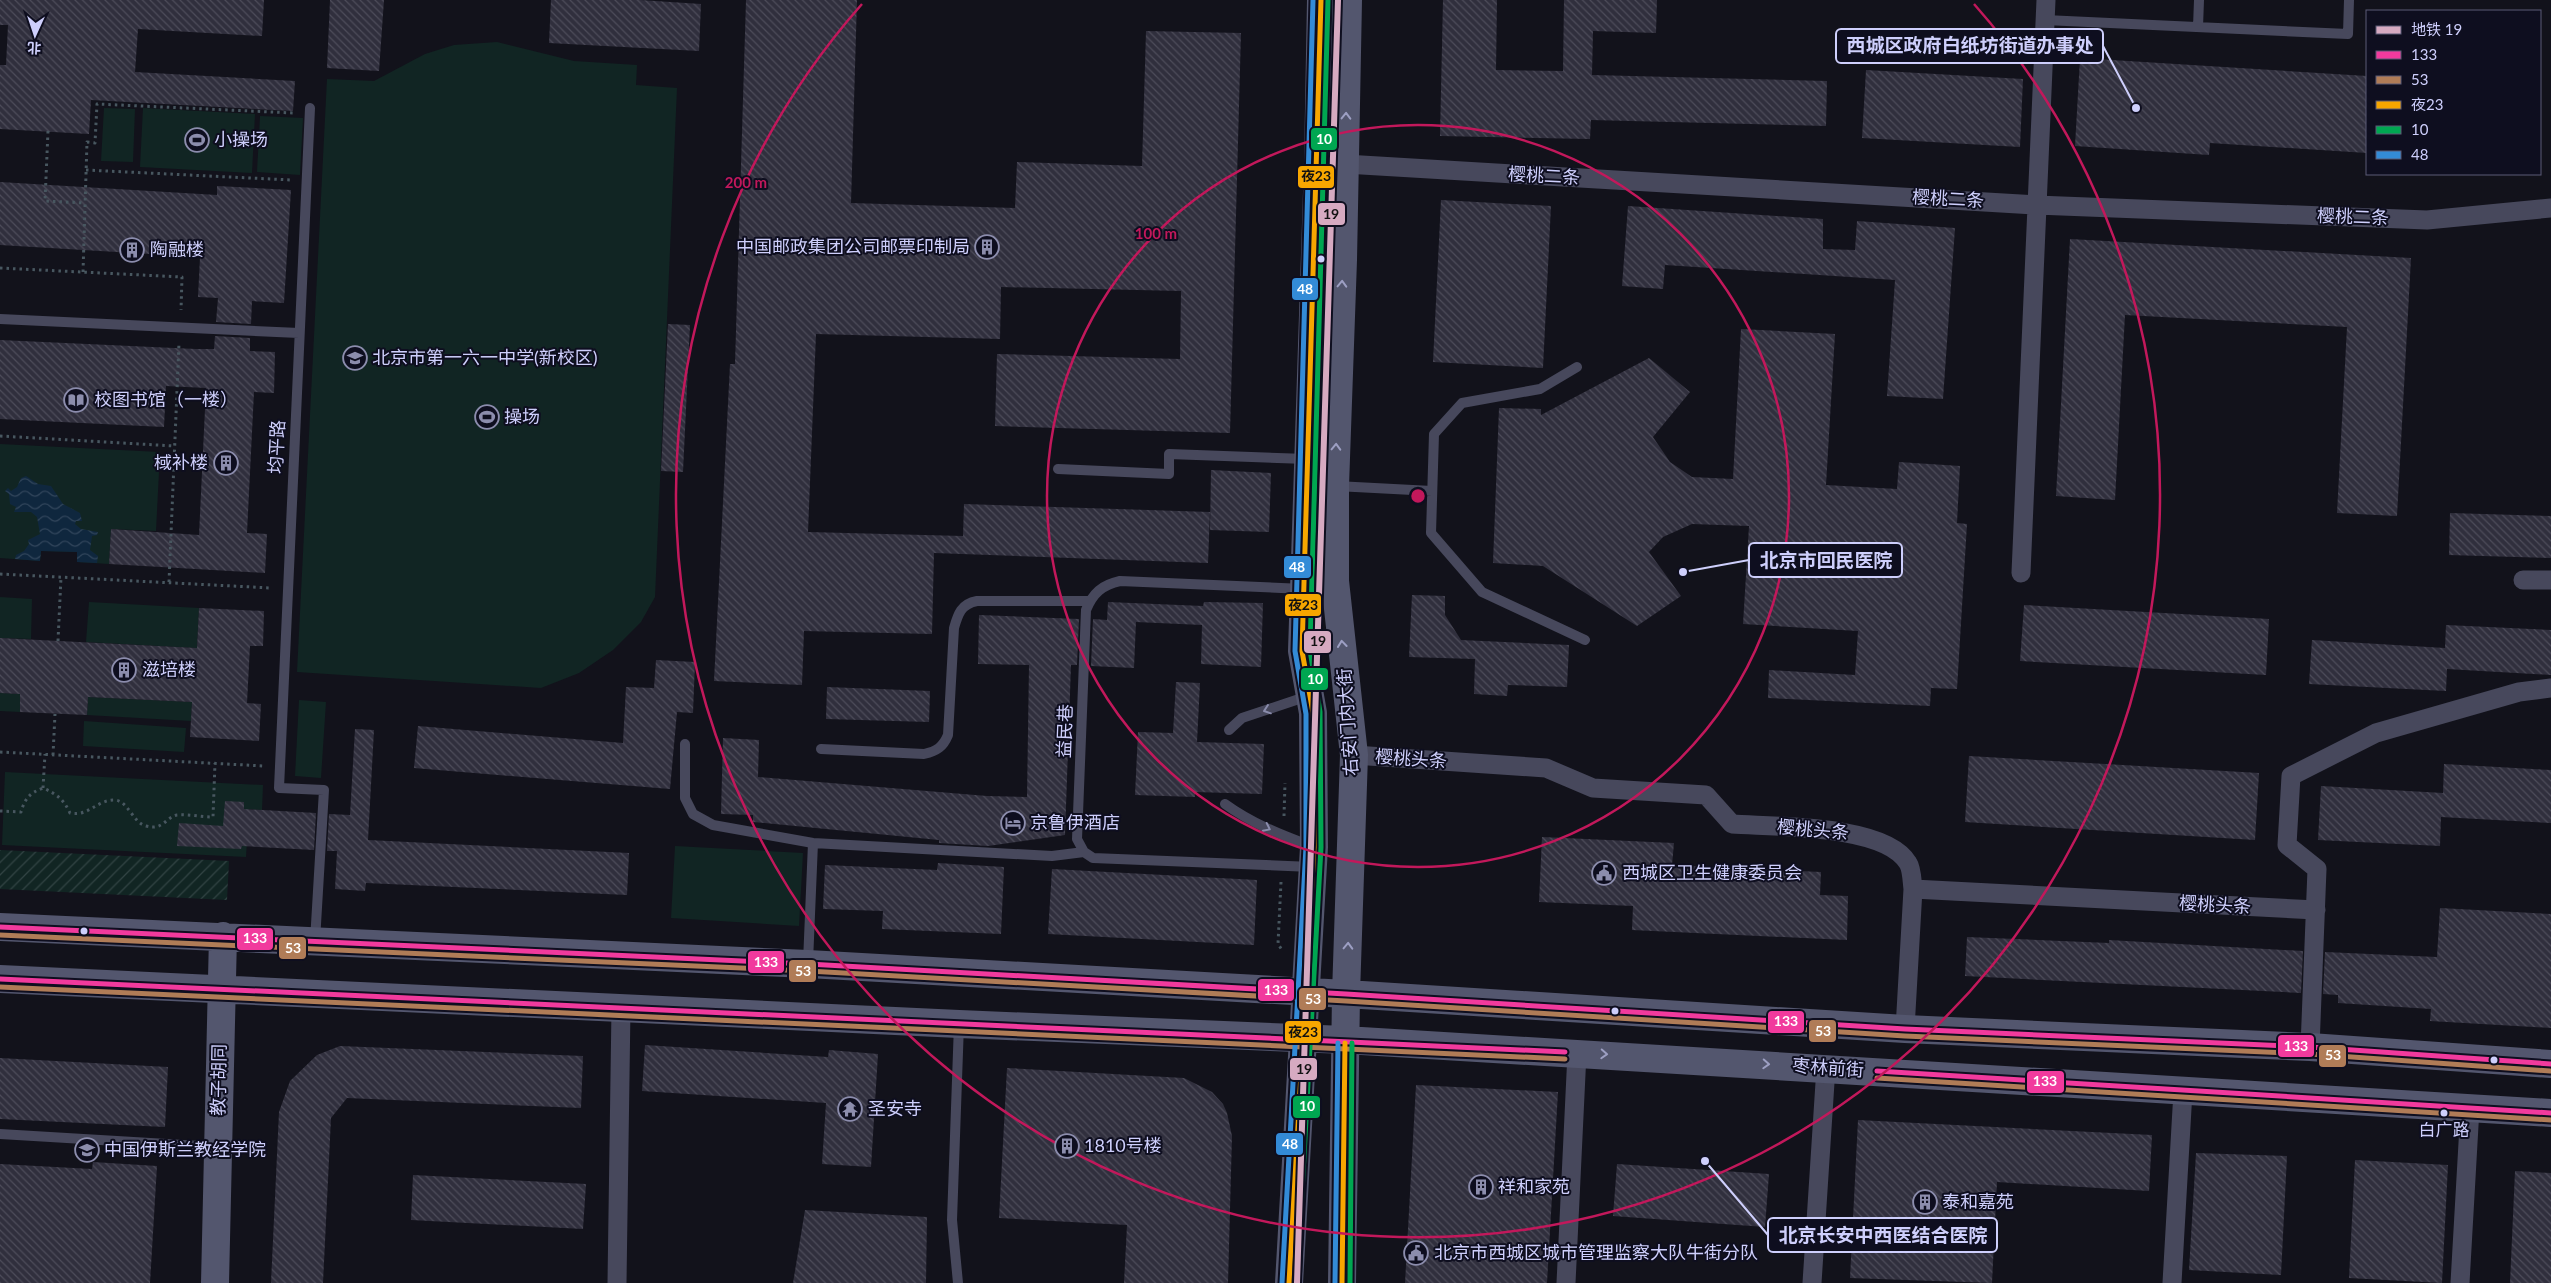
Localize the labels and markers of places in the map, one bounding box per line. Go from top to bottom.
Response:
callout: 西城区政府白纸坊街道办事处 [1836,29,2103,63]
sports icon: 小操场 [184,127,210,153]
place label: 小操场 [214,128,268,150]
building icon: 中国邮政集团公司邮票印制局 [974,234,1000,260]
place label: 中国邮政集团公司邮票印制局 [736,235,970,257]
building icon: 陶融楼 [119,237,145,263]
place label: 陶融楼 [150,238,204,260]
unlabelled marker [1316,254,1326,264]
school or university icon: 北京市第一六一中学(新校区) [342,345,368,371]
place label: 北京市第一六一中学(新校区) [372,346,598,368]
library icon: 校图书馆（一楼） [63,387,89,413]
place label: 校图书馆（一楼） [94,388,238,410]
sports icon: 操场 [474,404,500,430]
place label: 操场 [504,405,540,427]
building icon: 棫补楼 [213,450,239,476]
place label: 棫补楼 [154,451,208,473]
centre of rings [1409,487,1427,505]
callout: 北京市回民医院 [1749,543,1902,577]
building icon: 滋培楼 [111,657,137,683]
place label: 滋培楼 [142,658,196,680]
hotel icon: 京鲁伊酒店 [1000,810,1026,836]
place label: 京鲁伊酒店 [1030,811,1120,833]
public building icon: 西城区卫生健康委员会 [1591,860,1617,886]
place label: 西城区卫生健康委员会 [1622,861,1802,883]
unlabelled marker [79,926,89,936]
unlabelled marker [1610,1006,1620,1016]
unlabelled marker [2489,1055,2499,1065]
temple icon: 圣安寺 [837,1096,863,1122]
place label: 圣安寺 [868,1097,922,1119]
marker: 白广路 [2439,1108,2449,1118]
place label: 白广路 [2419,1119,2470,1140]
building icon: 1810号楼 [1054,1133,1080,1159]
place label: 1810号楼 [1084,1134,1162,1156]
school or university icon: 中国伊斯兰教经学院 [74,1137,100,1163]
place label: 中国伊斯兰教经学院 [104,1138,266,1160]
building icon: 祥和家苑 [1468,1174,1494,1200]
place label: 祥和家苑 [1498,1175,1570,1197]
building icon: 泰和嘉苑 [1912,1189,1938,1215]
place label: 泰和嘉苑 [1942,1190,2014,1212]
callout: 北京长安中西医结合医院 [1768,1218,1997,1252]
public building icon: 北京市西城区城市管理监察大队牛街分队 [1403,1240,1429,1266]
place label: 北京市西城区城市管理监察大队牛街分队 [1434,1241,1758,1263]

